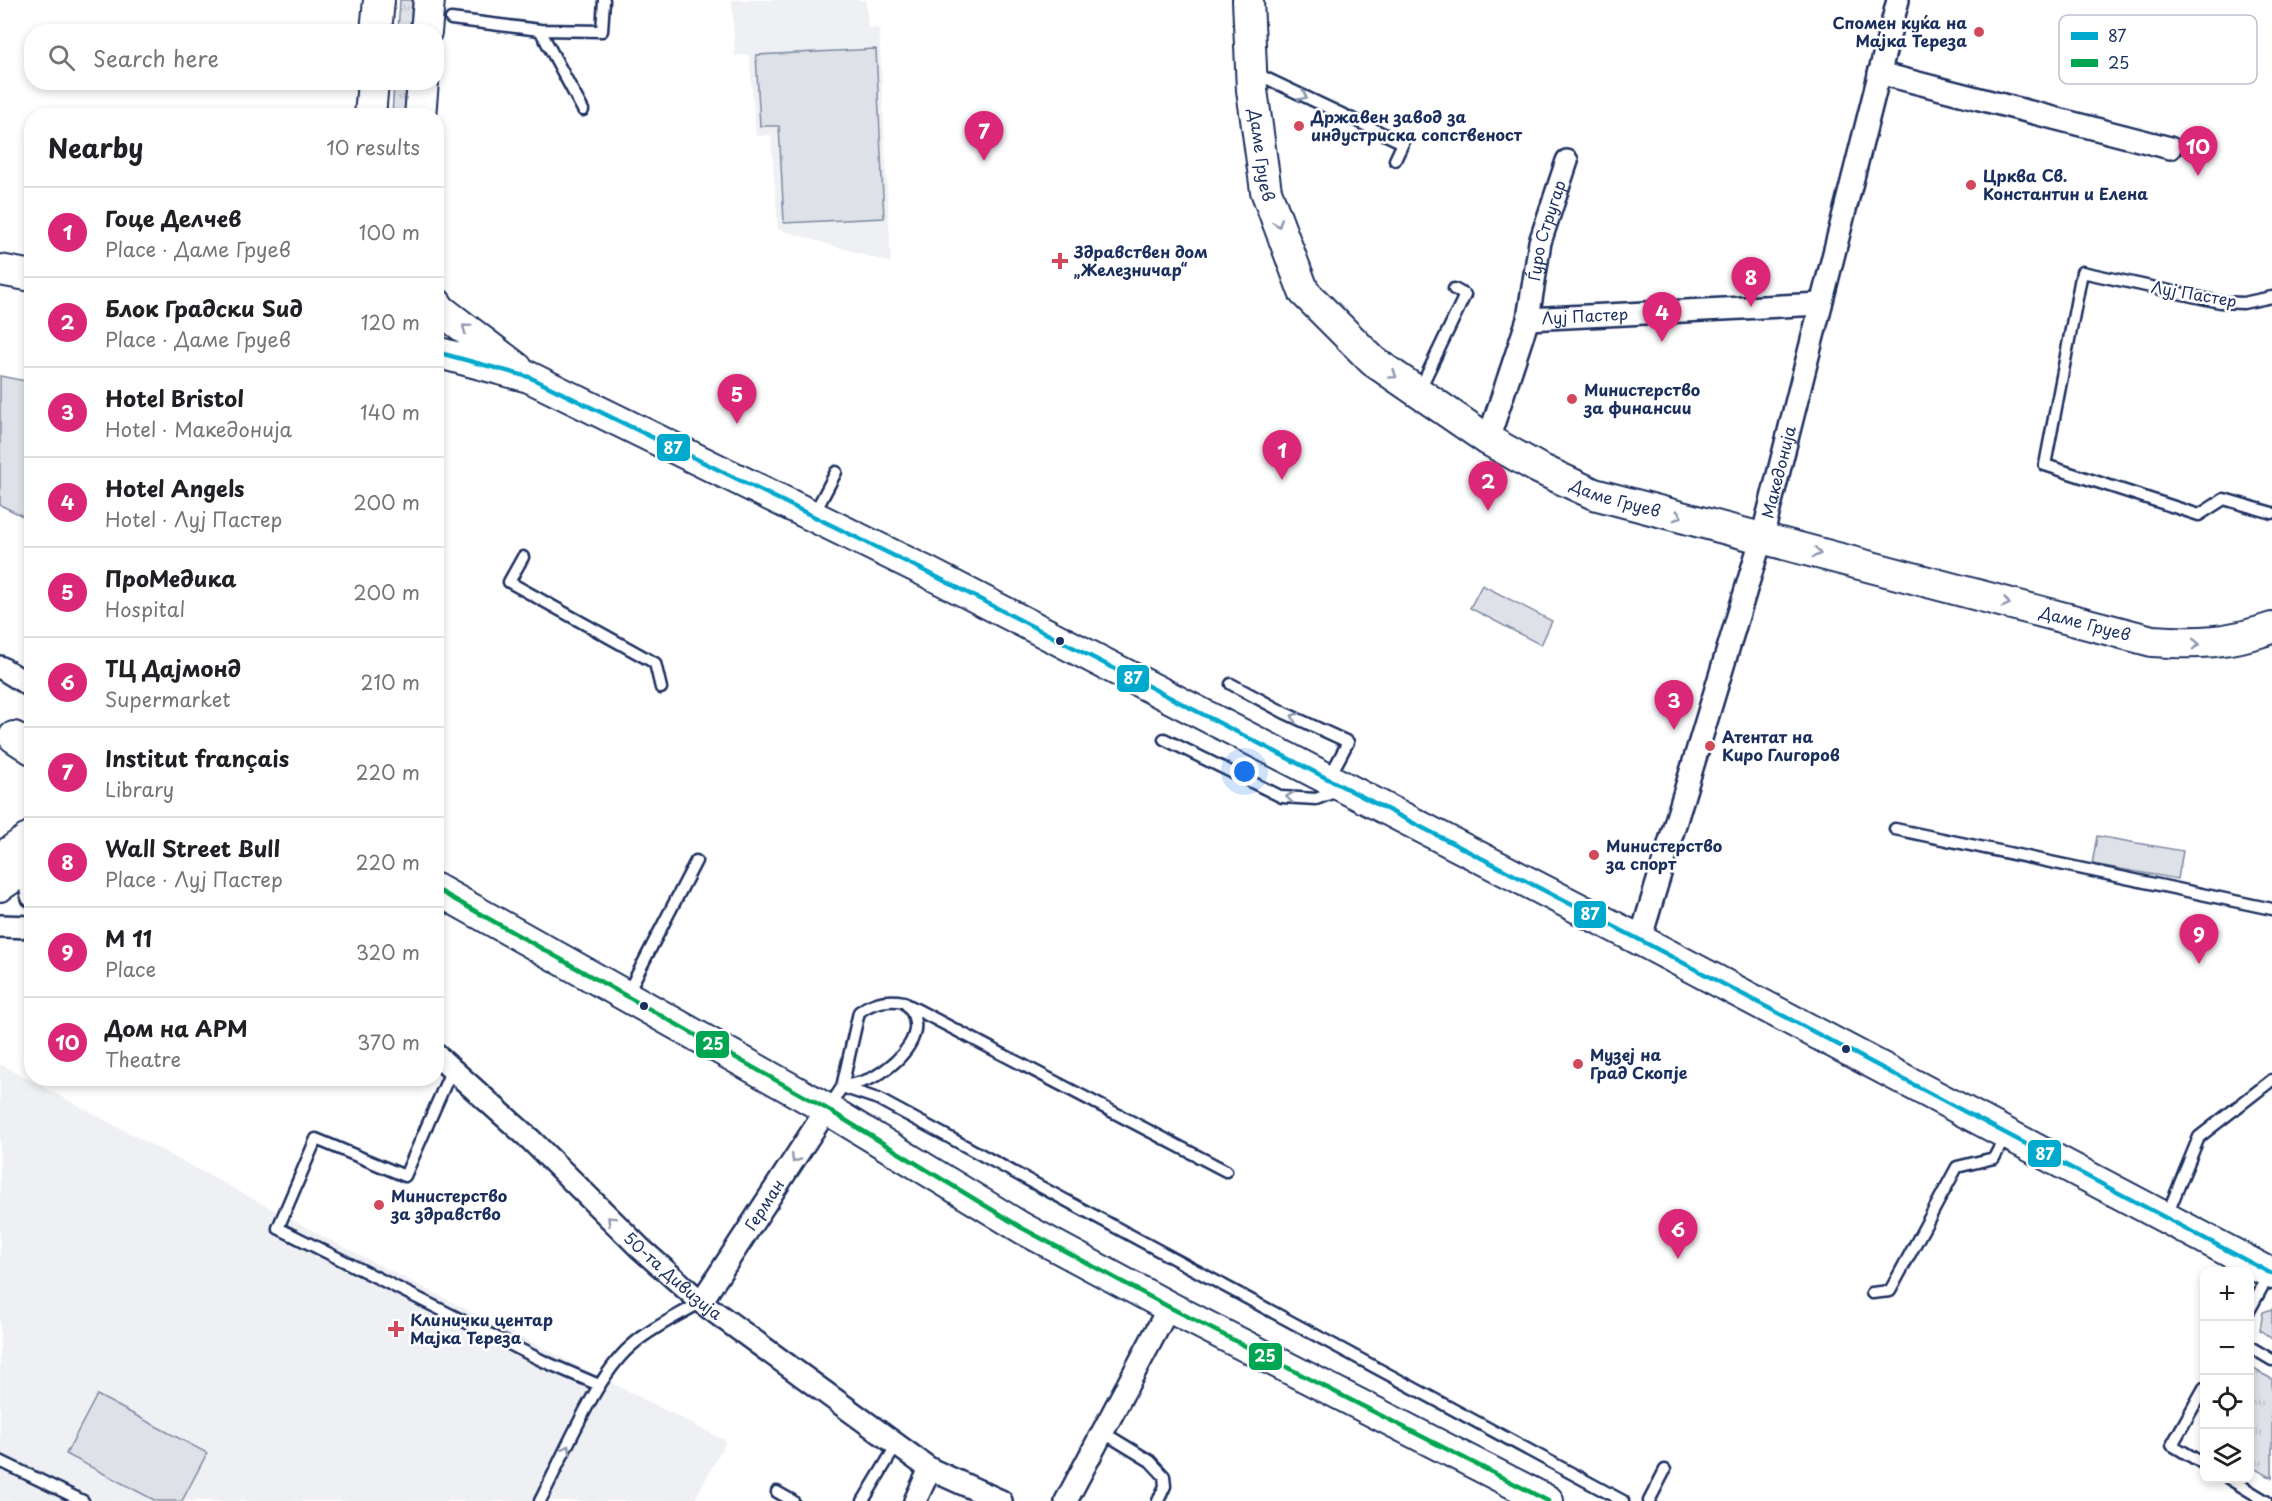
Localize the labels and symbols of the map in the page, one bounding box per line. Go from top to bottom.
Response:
place label: Спомен куќа на Мајка Тереза [1832,10,1967,52]
legend [2059,15,2257,84]
text: 87 [2108,23,2126,47]
marker: Спомен куќа на Мајка Тереза [1972,25,1986,39]
text: 25 [2108,50,2129,74]
one-way arrow [1297,88,1308,100]
place label: Државен завод за индустриска сопственост [1310,104,1523,146]
street label: Даме Груев [1244,107,1282,205]
pin: 7 [964,112,1004,161]
marker: Државен завод за индустриска сопственост [1292,119,1306,133]
pin: 10 [2178,126,2218,176]
place label: Црква Св. Константин и Елена [1983,163,2148,205]
street label: Ѓуро Стругар [1521,177,1571,283]
marker: Црква Св. Константин и Елена [1964,178,1978,192]
one-way arrow [1271,217,1283,228]
place label: Здравствен дом „Железничар“ [1073,239,1208,281]
marker: Здравствен дом „Железничар“ [1051,252,1069,270]
pin: 8 [1732,258,1770,307]
street label: Луј Пастер [2150,274,2239,312]
pin: 4 [1642,292,1682,342]
street label: Луј Пастер [1541,301,1629,329]
one-way arrow [461,325,472,336]
one-way arrow [1386,368,1397,379]
pin: 5 [718,374,756,424]
place label: Министерство за финансии [1583,377,1701,419]
marker: Министерство за финансии [1565,392,1579,406]
street label: Македонија [1754,423,1801,521]
pin: 1 [1262,430,1302,480]
line badge: 87 [656,433,691,462]
text: 87 [664,435,683,459]
pin: 2 [1468,462,1508,511]
street label: Даме Груев [1566,471,1663,522]
one-way arrow [1672,509,1682,522]
one-way arrow [1812,546,1822,559]
one-way arrow [2000,595,2010,608]
street label: Даме Груев [2036,599,2133,646]
unlabelled marker [1054,635,1066,647]
one-way arrow [2191,637,2200,650]
line badge: 87 [1116,664,1150,693]
text: 87 [1124,665,1143,689]
pin: 3 [1654,680,1694,730]
one-way arrow [1290,713,1301,725]
place label: Атентат на Киро Глигоров [1722,724,1840,766]
marker: Атентат на Киро Глигоров [1703,739,1717,753]
your location [1230,757,1259,786]
one-way arrow [1285,791,1294,804]
place label: Министерство за спорт [1605,833,1723,875]
marker: Министерство за спорт [1587,848,1601,862]
line badge: 87 [1573,900,1607,929]
text: 87 [1581,901,1600,925]
pin: 9 [2180,914,2218,964]
unlabelled marker [638,1000,650,1012]
line badge: 25 [695,1030,730,1059]
text: 25 [702,1031,724,1055]
place label: Музеј на Град Скопје [1590,1042,1688,1084]
unlabelled marker [1840,1043,1852,1055]
marker: Музеј на Град Скопје [1571,1057,1585,1071]
line badge: 87 [2027,1139,2062,1168]
text: 87 [2036,1141,2055,1165]
one-way arrow [792,1152,803,1163]
street label: Герман [738,1174,789,1235]
place label: Министерство за здравство [390,1183,508,1225]
marker: Министерство за здравство [372,1198,386,1212]
pin: 6 [1658,1210,1698,1259]
one-way arrow [608,1216,618,1227]
street label: 50-та Дивизија [619,1226,728,1325]
place label: Клинички центар Мајка Тереза [410,1307,553,1349]
marker: Клинички центар Мајка Тереза [387,1320,405,1338]
line badge: 25 [1248,1342,1283,1371]
text: 25 [1254,1343,1276,1367]
one-way arrow [560,1445,571,1455]

